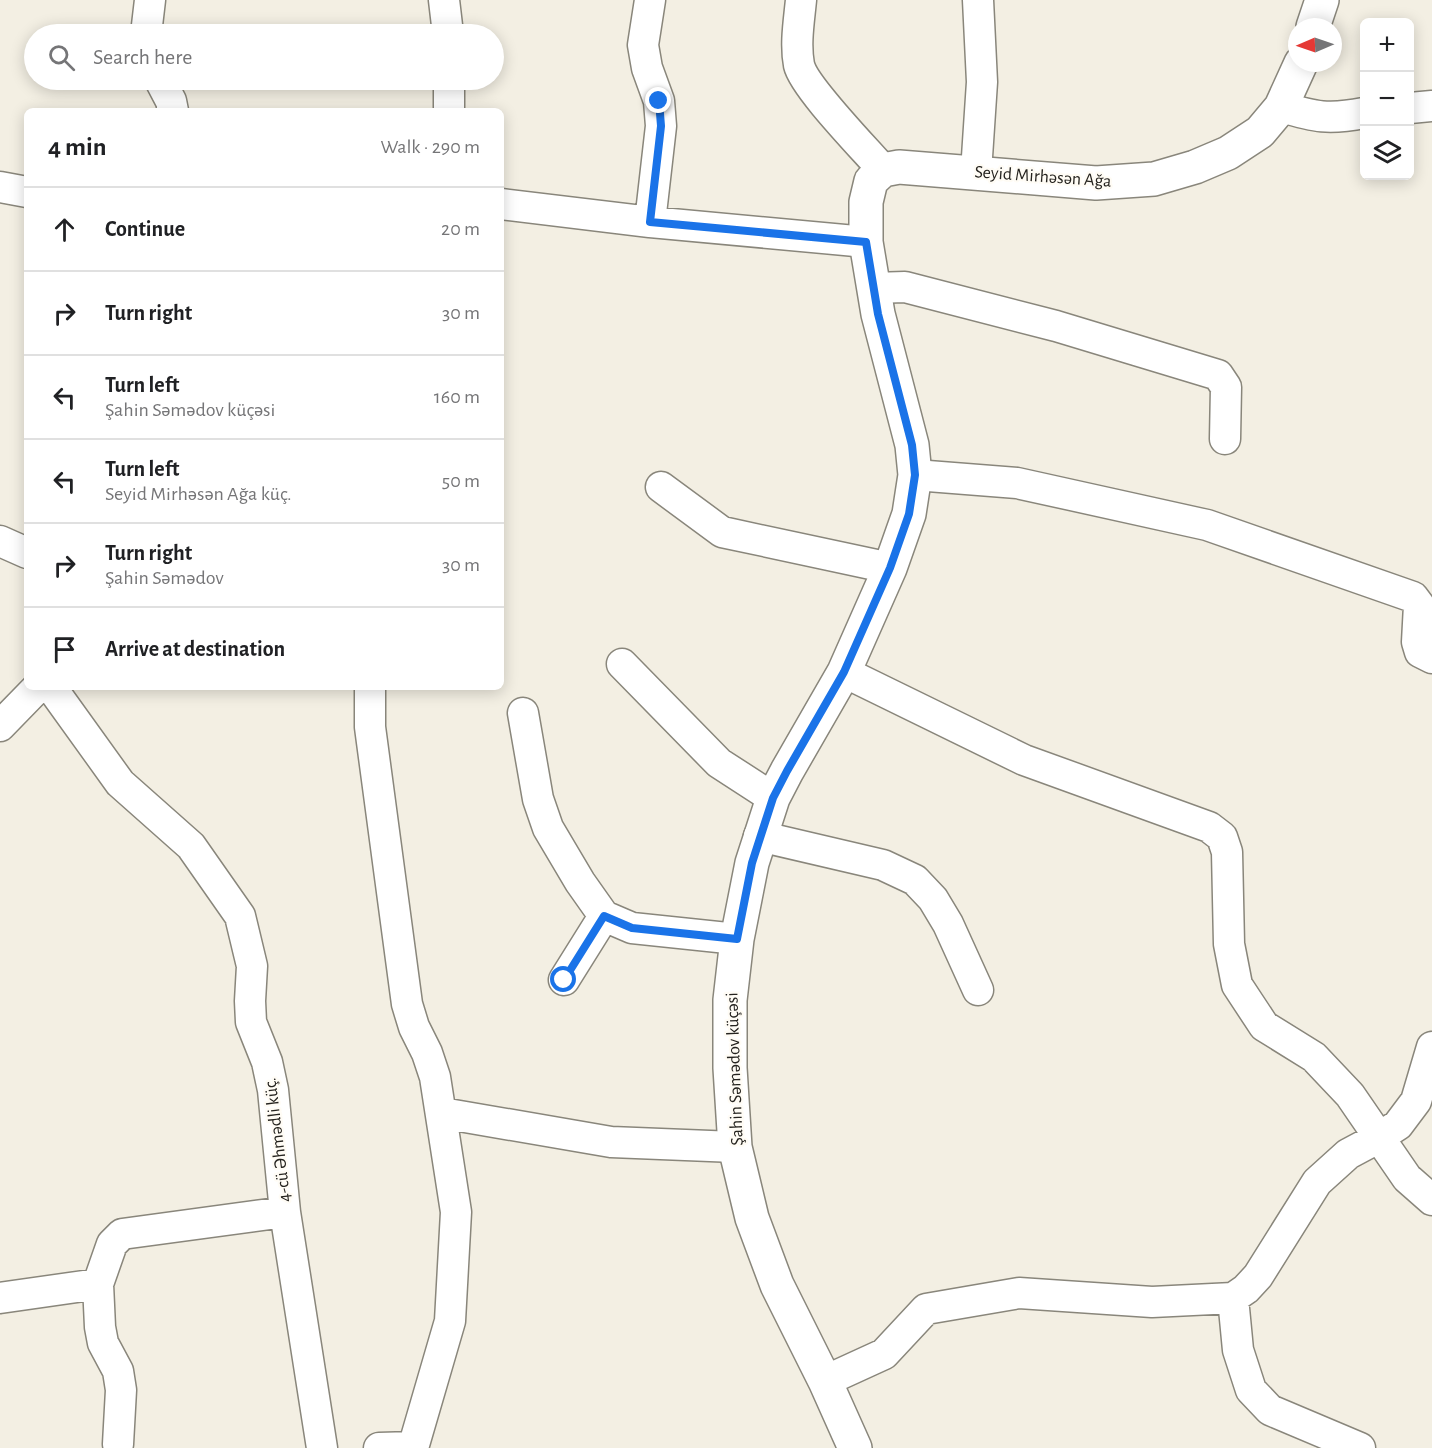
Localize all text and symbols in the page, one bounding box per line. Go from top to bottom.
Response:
north arrow [1288,18,1342,72]
map controls [1360,18,1414,180]
button: + [1360,18,1414,72]
search box [24,24,504,90]
icon: search [45,41,78,74]
text: Search here [93,46,192,68]
button: − [1360,72,1414,126]
route end [645,87,671,113]
button: layers [1360,126,1414,180]
text: 4 min [48,134,107,160]
text: Walk · 290 m [380,137,480,157]
street label: Seyid Mirhəsən Ağa [974,163,1112,191]
icon: ahead [48,213,81,246]
text: Continue [105,218,185,240]
text: 20 m [441,219,480,239]
icon: right [48,297,81,330]
text: Turn right [105,302,192,324]
text: 30 m [442,303,480,323]
text: Turn left [105,374,179,396]
icon: left [48,381,81,414]
text: 160 m [434,387,480,407]
text: Şahin Səmədov küçəsi [105,400,275,420]
text: Turn left [105,458,179,480]
icon: left [48,465,81,498]
text: 50 m [442,471,480,491]
text: Seyid Mirhəsən Ağa küç. [105,484,292,504]
text: Turn right [105,542,192,564]
icon: right [48,549,81,582]
text: 30 m [442,555,480,575]
text: Şahin Səmədov [105,568,224,588]
icon: arrive [48,633,81,666]
text: Arrive at destination [105,638,285,660]
route start [550,966,576,992]
street label: Şahin Səmədov küçəsi [723,992,747,1146]
street label: 4-cü Əhmədli küç. [261,1077,295,1203]

